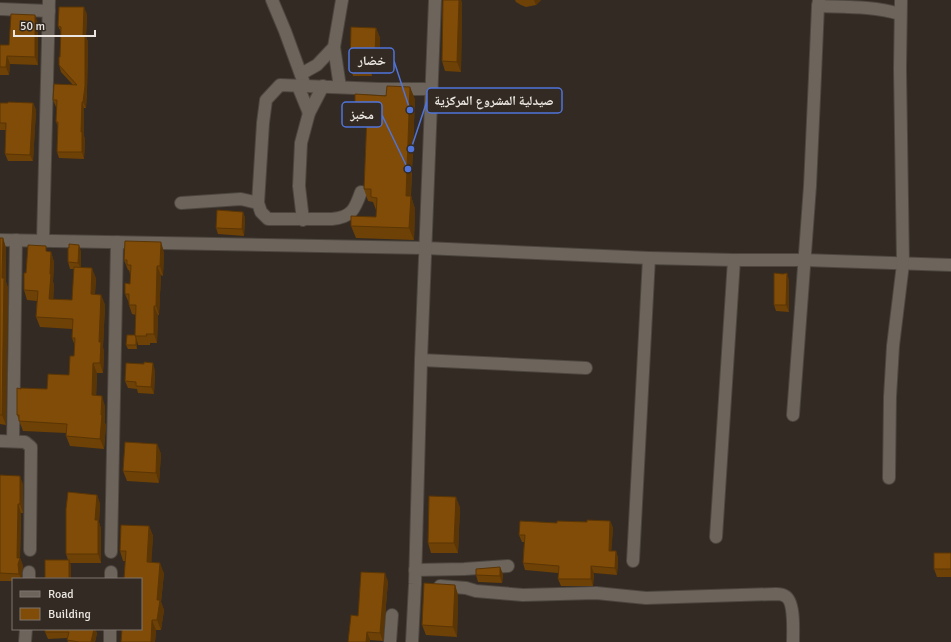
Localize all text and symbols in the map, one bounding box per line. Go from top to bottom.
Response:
scale bar [14,12,95,38]
text: 50 m [20,19,45,34]
callout: خضار [349,48,394,73]
text: خضار [357,53,386,69]
callout: صيدلية المشروع المركزية [427,88,562,113]
text: صيدلية المشروع المركزية [434,93,554,110]
callout: مخبز [342,102,382,127]
text: مخبز [349,107,374,123]
legend [12,578,142,630]
text: Road [48,587,74,602]
text: Building [48,607,91,622]

